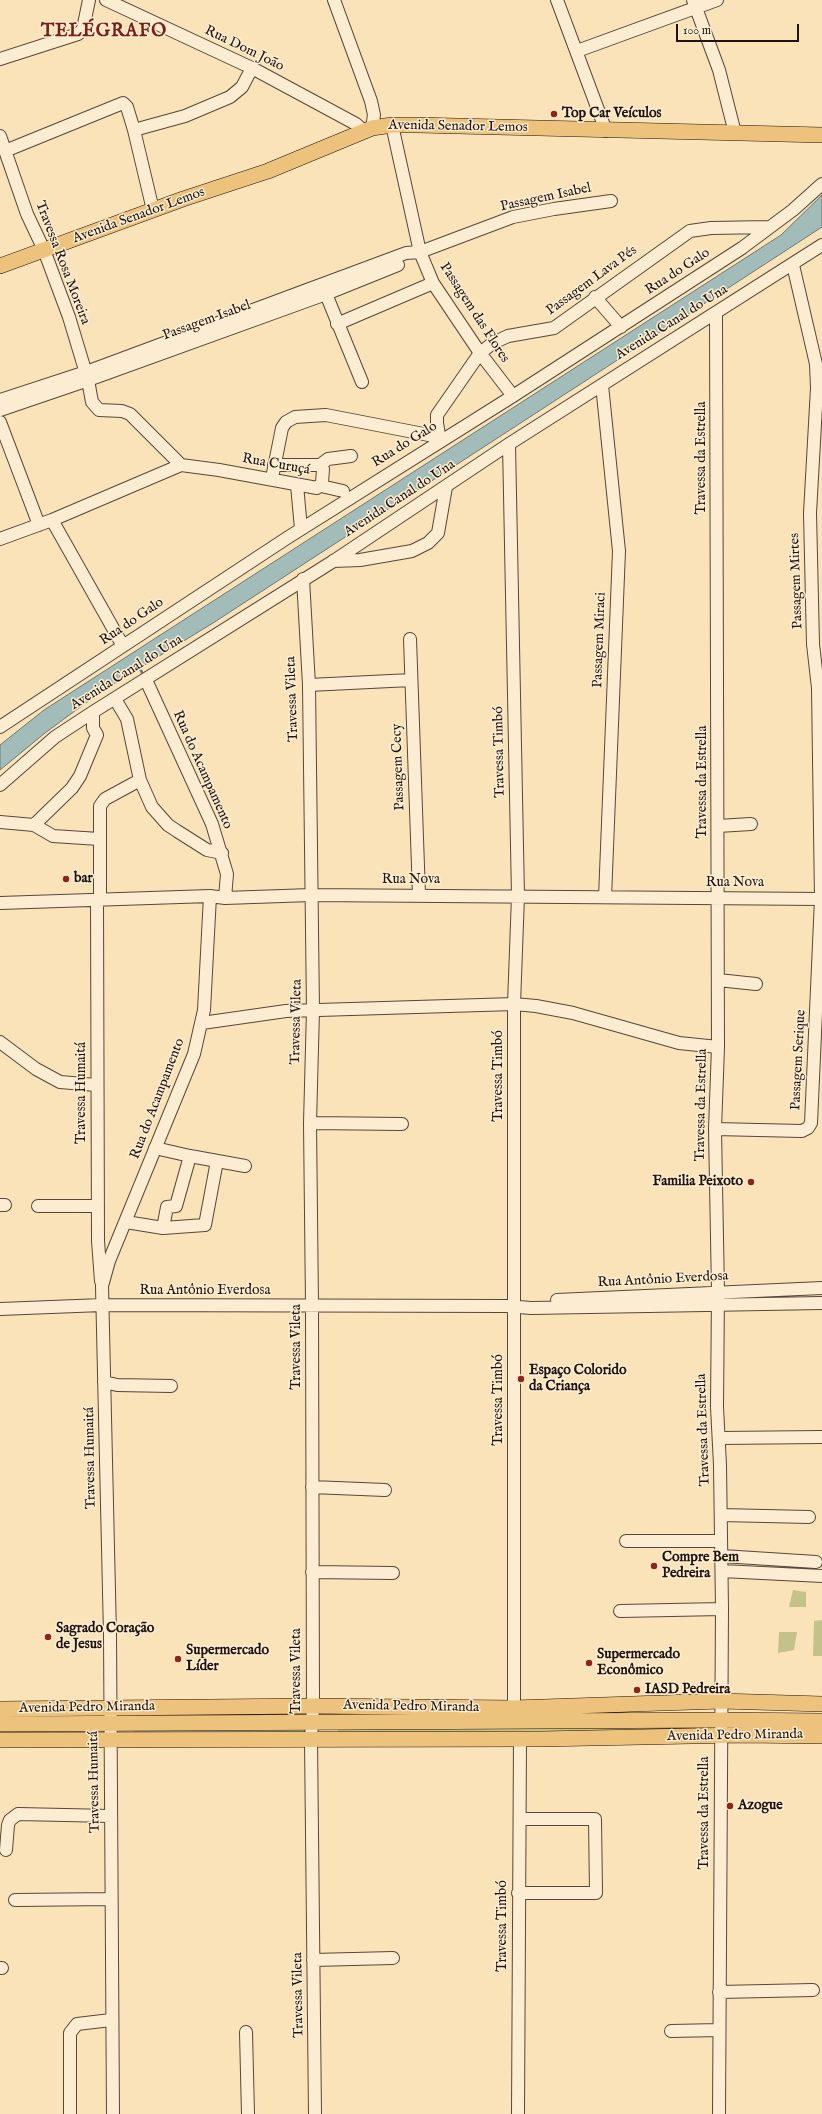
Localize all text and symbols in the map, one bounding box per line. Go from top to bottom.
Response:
scale bar [678,16,801,42]
district label: TELÉGRAFO [41,21,167,43]
street label: Rua Dom João [202,23,286,75]
text: 100 m [683,23,711,38]
place label: Top Car Veículos [562,106,661,122]
marker: Top Car Veículos [549,109,559,119]
street label: Avenida Senador Lemos [388,117,528,137]
street label: Passagem Isabel [499,180,593,216]
street label: Avenida Senador Lemos [71,184,207,248]
street label: Travessa Rosa Moreira [31,199,93,327]
street label: Passagem Lava Pés [543,242,641,320]
street label: Rua do Galo [643,245,713,299]
street label: Passagem das Flores [435,260,513,366]
street label: Avenida Canal do Una [613,282,731,364]
street label: Passagem Isabel [161,297,253,345]
street label: Travessa da Estrella [694,402,710,514]
street label: Rua do Galo [369,418,441,472]
street label: Rua Curuçá [241,451,311,479]
street label: Avenida Canal do Una [341,457,459,541]
street label: Passagem Mirtes [787,533,807,629]
street label: Passagem Miraci [590,592,610,688]
street label: Rua do Galo [97,594,167,650]
street label: Avenida Canal do Una [68,632,186,714]
street label: Travessa Vileta [283,656,303,742]
street label: Travessa Timbó [491,706,509,798]
street label: Rua do Acampamento [168,708,236,832]
street label: Passagem Cecy [389,723,409,811]
street label: Travessa da Estrella [695,726,711,838]
place label: bar [74,871,93,887]
street label: Rua Nova [382,872,440,888]
marker: bar [61,874,71,884]
street label: Rua Nova [706,875,764,891]
street label: Travessa Vileta [288,979,306,1065]
street label: Passagem Serique [788,1009,810,1111]
street label: Travessa Timbó [491,1030,507,1122]
street label: Rua do Acampamento [127,1036,189,1162]
street label: Travessa Humaitá [74,1042,90,1144]
street label: Travessa da Estrella [693,1048,711,1162]
place label: Familia Peixoto [652,1174,743,1190]
marker: Familia Peixoto [746,1177,756,1187]
street label: Rua Antônio Everdosa [597,1268,729,1292]
street label: Rua Antônio Everdosa [139,1283,271,1299]
street label: Travessa Vileta [289,1304,305,1390]
street label: Travessa Timbó [491,1354,507,1446]
place label: Espaço Colorido da Criança [529,1363,626,1396]
street label: Travessa da Estrella [694,1373,714,1487]
marker: Espaço Colorido da Criança [516,1374,526,1384]
street label: Travessa Humaitá [82,1407,100,1509]
place label: Compre Bem Pedreira [662,1550,739,1582]
marker: Compre Bem Pedreira [649,1561,659,1571]
place label: Sagrado Coração de Jesus [56,1621,154,1654]
street label: Travessa Vileta [289,1628,305,1714]
marker: Sagrado Coração de Jesus [43,1632,53,1642]
place label: Supermercado Líder [186,1643,269,1676]
place label: Supermercado Econômico [597,1647,680,1680]
marker: Supermercado Líder [173,1654,183,1664]
marker: Supermercado Econômico [584,1658,594,1668]
place label: IASD Pedreira [645,1682,730,1698]
marker: IASD Pedreira [632,1685,642,1695]
street label: Avenida Pedro Miranda [343,1697,479,1717]
street label: Avenida Pedro Miranda [19,1698,155,1718]
street label: Avenida Pedro Miranda [667,1726,803,1746]
street label: Travessa Humaitá [86,1731,104,1833]
street label: Travessa da Estrella [697,1757,713,1869]
place label: Azogue [738,1798,783,1814]
marker: Azogue [725,1801,735,1811]
street label: Travessa Timbó [495,1880,511,1972]
street label: Travessa Vileta [290,1952,308,2038]

